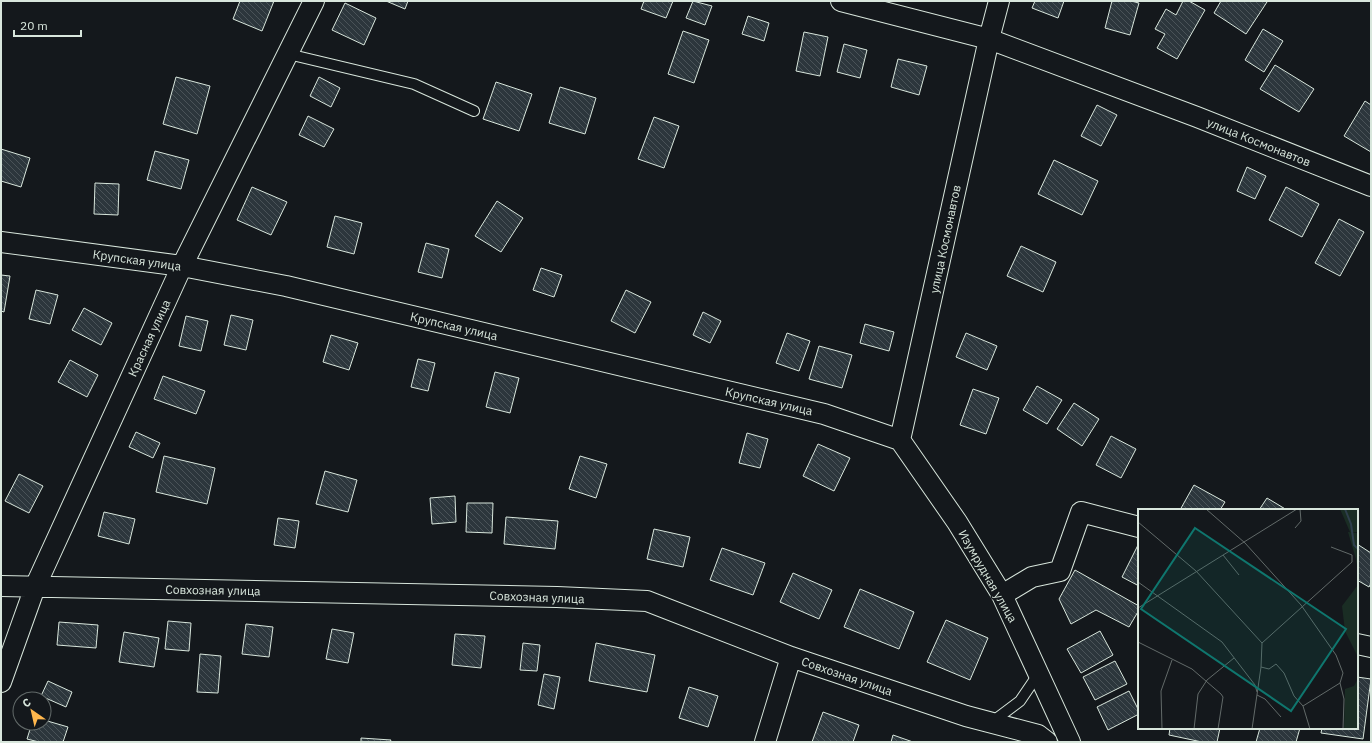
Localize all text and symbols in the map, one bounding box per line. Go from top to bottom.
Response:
scale bar [14,12,81,38]
text: 20 m [20,18,48,33]
street label: улица Космонавтов [1205,114,1313,170]
street label: улица Космонавтов [926,183,964,295]
street label: Крупская улица [92,246,183,274]
street label: Красная улица [125,297,174,379]
street label: Крупская улица [409,309,500,343]
street label: Крупская улица [724,384,815,418]
inset map [1138,509,1358,729]
street label: Изумрудная улица [955,527,1021,626]
street label: Совхозная улица [165,582,261,598]
street label: Совхозная улица [489,588,585,606]
street label: Совхозная улица [800,653,895,699]
north arrow [12,691,52,731]
text: С [20,695,33,711]

